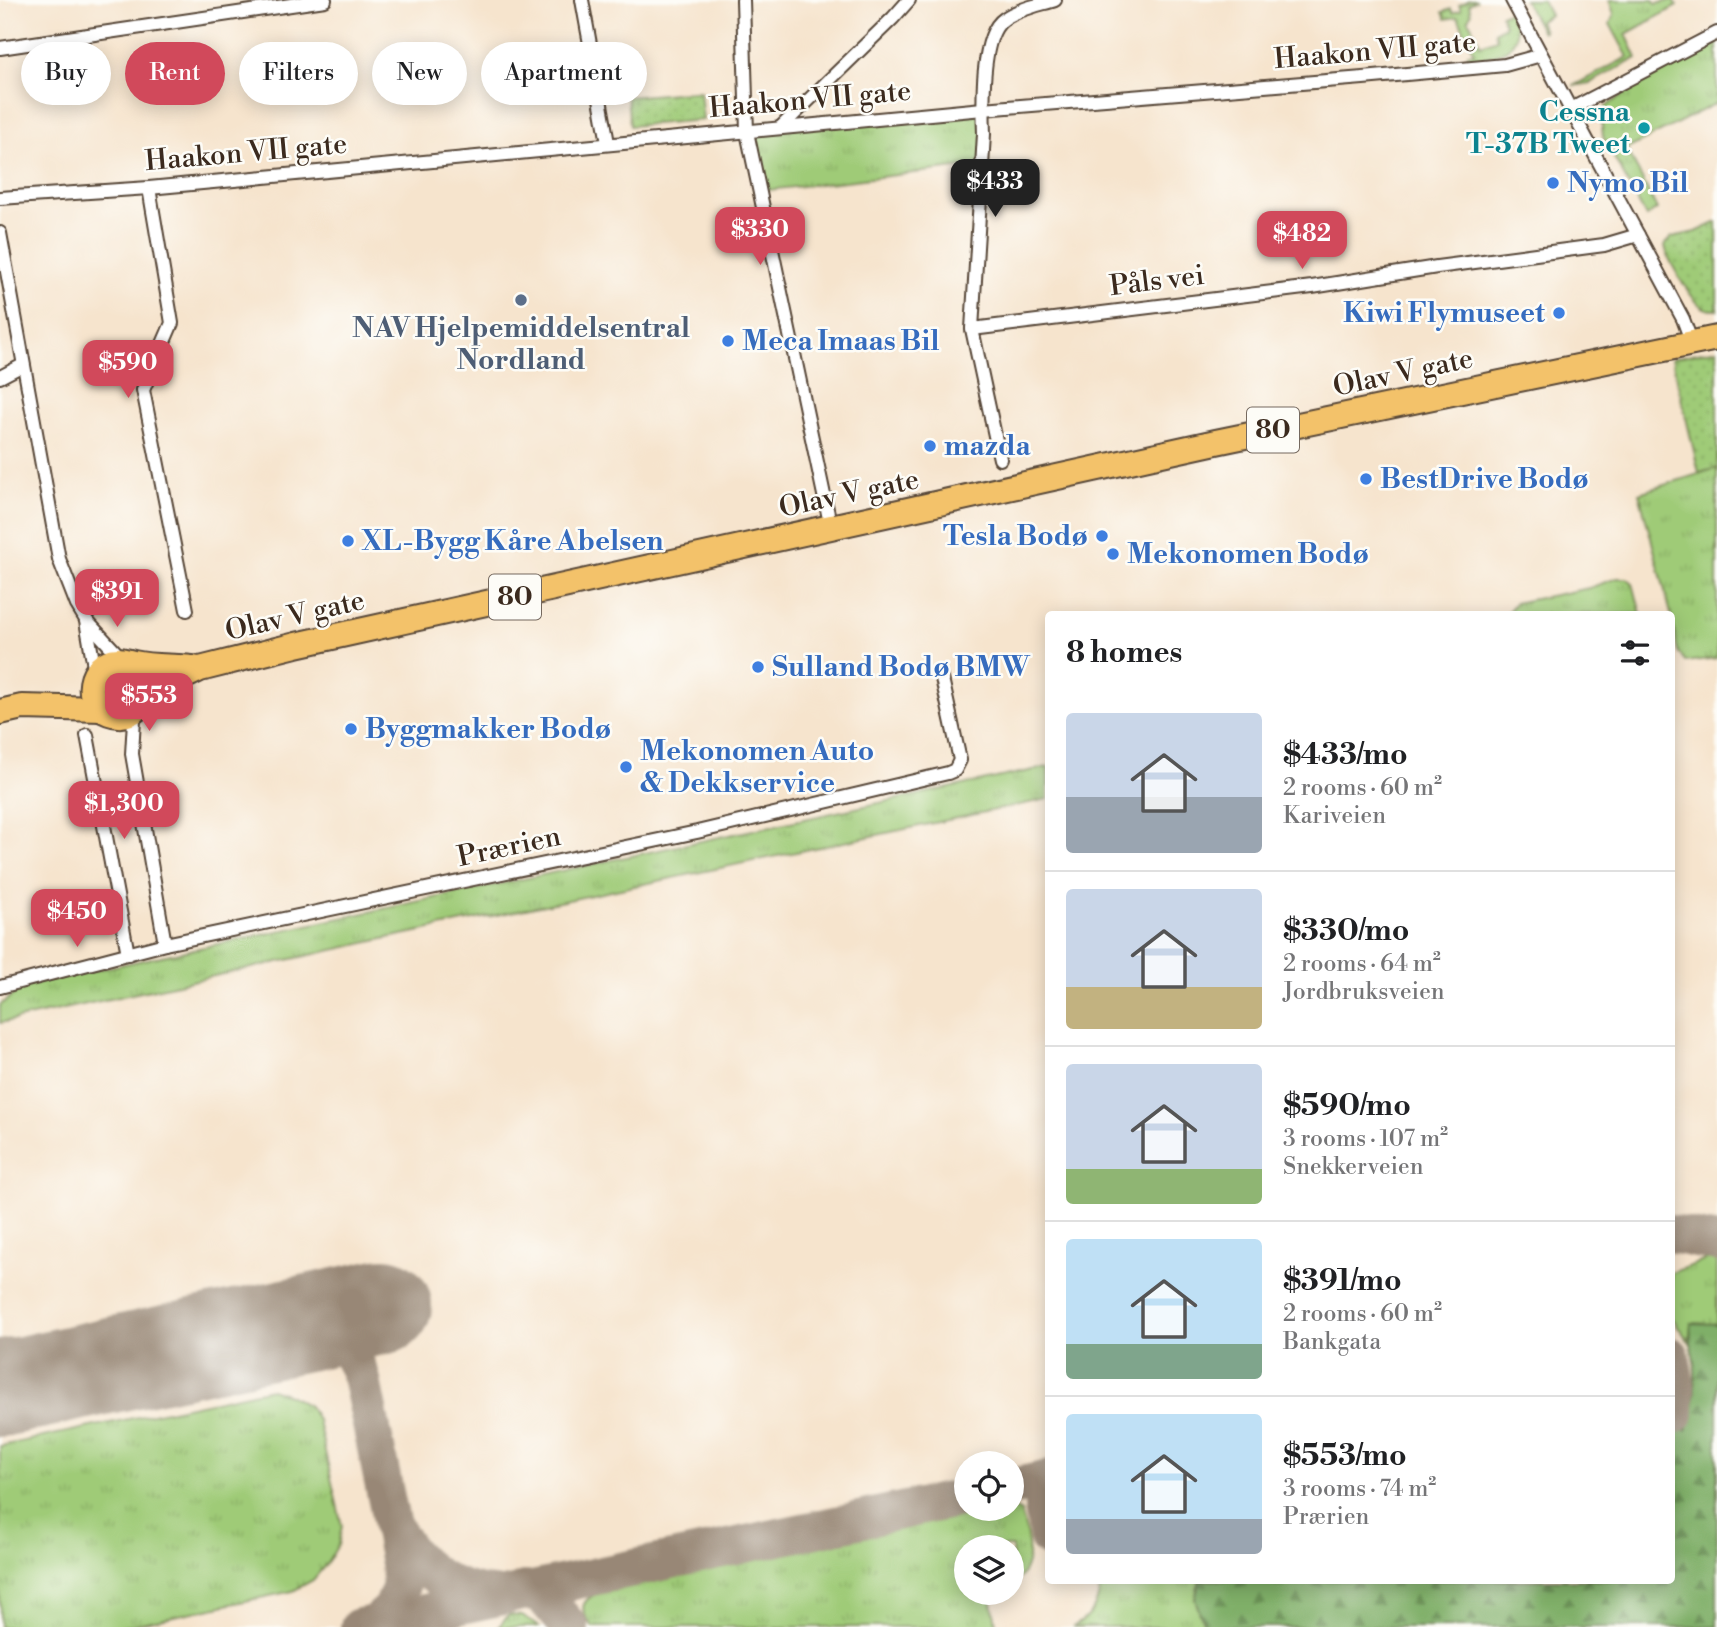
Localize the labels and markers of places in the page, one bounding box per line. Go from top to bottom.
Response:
place label: Cessna T-37B Tweet [1466,95,1631,162]
marker: Cessna T-37B Tweet [1636,120,1652,136]
pin: $433 [954,160,1036,219]
place label: Nymo Bil [1567,166,1689,201]
marker: Nymo Bil [1545,175,1561,191]
pin: $330 [719,208,801,267]
pin: $482 [1261,212,1343,271]
marker: NAV Hjelpemiddelsentral Nordland [513,292,529,308]
place label: Kiwi Flymuseet [1343,296,1546,331]
marker: Kiwi Flymuseet [1551,305,1567,321]
place label: NAV Hjelpemiddelsentral Nordland [352,311,690,378]
place label: Meca Imaas Bil [742,324,939,359]
marker: Meca Imaas Bil [720,333,736,349]
pin: $590 [87,340,169,400]
place label: mazda [944,429,1032,464]
marker: mazda [922,438,938,454]
place label: BestDrive Bodø [1380,462,1589,497]
marker: BestDrive Bodø [1358,471,1374,487]
place label: Tesla Bodø [943,519,1088,554]
place label: XL-Bygg Kåre Abelsen [361,524,663,559]
marker: Tesla Bodø [1094,528,1110,544]
marker: XL-Bygg Kåre Abelsen [340,533,356,549]
place label: Mekonomen Bodø [1127,537,1369,572]
marker: Mekonomen Bodø [1105,546,1121,562]
pin: $391 [76,570,158,629]
place label: Sulland Bodø BMW [772,650,1031,685]
marker: Sulland Bodø BMW [750,659,766,675]
pin: $553 [108,674,190,733]
place label: Byggmakker Bodø [365,712,611,747]
marker: Byggmakker Bodø [343,721,359,737]
place label: Mekonomen Auto & Dekkservice [640,734,874,801]
marker: Mekonomen Auto & Dekkservice [618,759,634,775]
pin: $1,300 [67,782,181,841]
pin: $450 [36,890,118,949]

